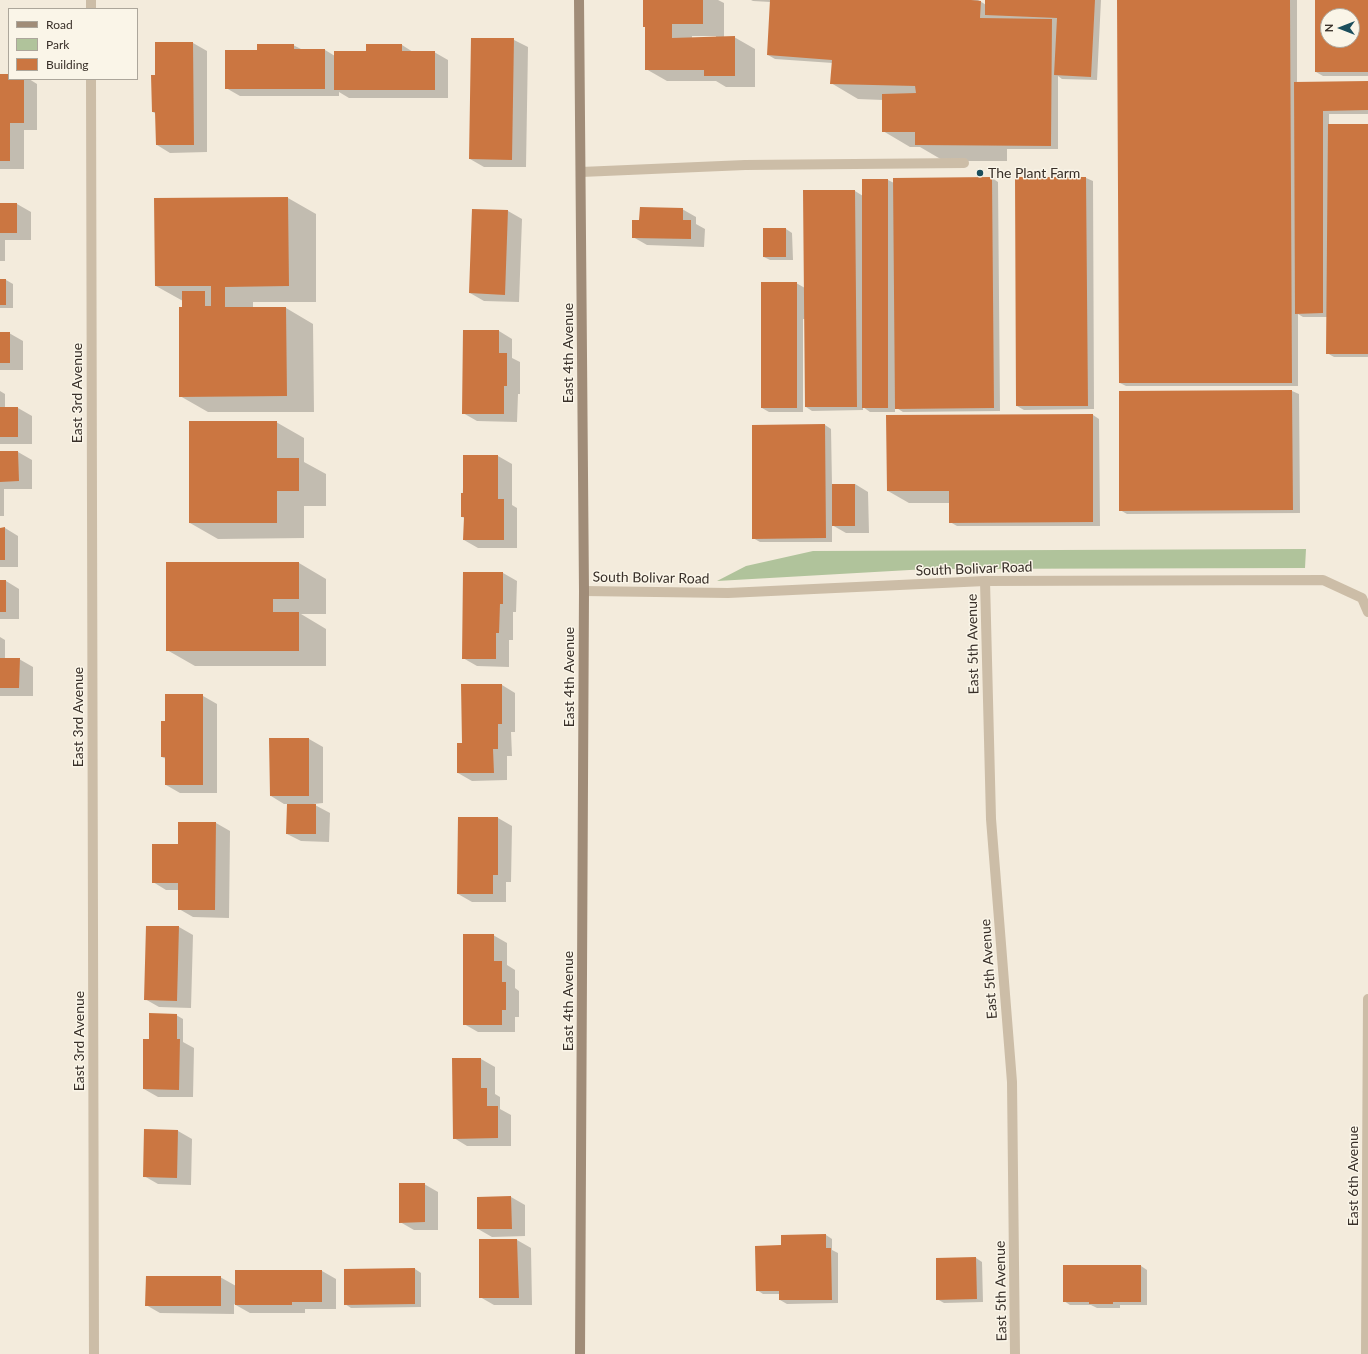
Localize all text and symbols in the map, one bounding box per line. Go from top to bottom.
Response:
legend [8,8,138,80]
north arrow [1320,8,1360,48]
text: Road [46,17,73,32]
text: N [1322,24,1335,32]
text: Park [46,37,69,52]
text: Building [46,57,89,72]
place label: The Plant Farm [988,165,1080,181]
marker: The Plant Farm [975,168,985,178]
street label: East 4th Avenue [560,303,576,403]
street label: East 3rd Avenue [69,343,85,443]
street label: South Bolivar Road [915,559,1033,579]
street label: South Bolivar Road [592,569,710,587]
street label: East 5th Avenue [964,594,982,694]
street label: East 4th Avenue [561,627,577,727]
street label: East 3rd Avenue [70,667,86,767]
street label: East 5th Avenue [977,918,1001,1020]
street label: East 4th Avenue [560,951,576,1051]
street label: East 3rd Avenue [71,991,87,1091]
street label: East 6th Avenue [1345,1126,1361,1226]
street label: East 5th Avenue [992,1241,1010,1341]

